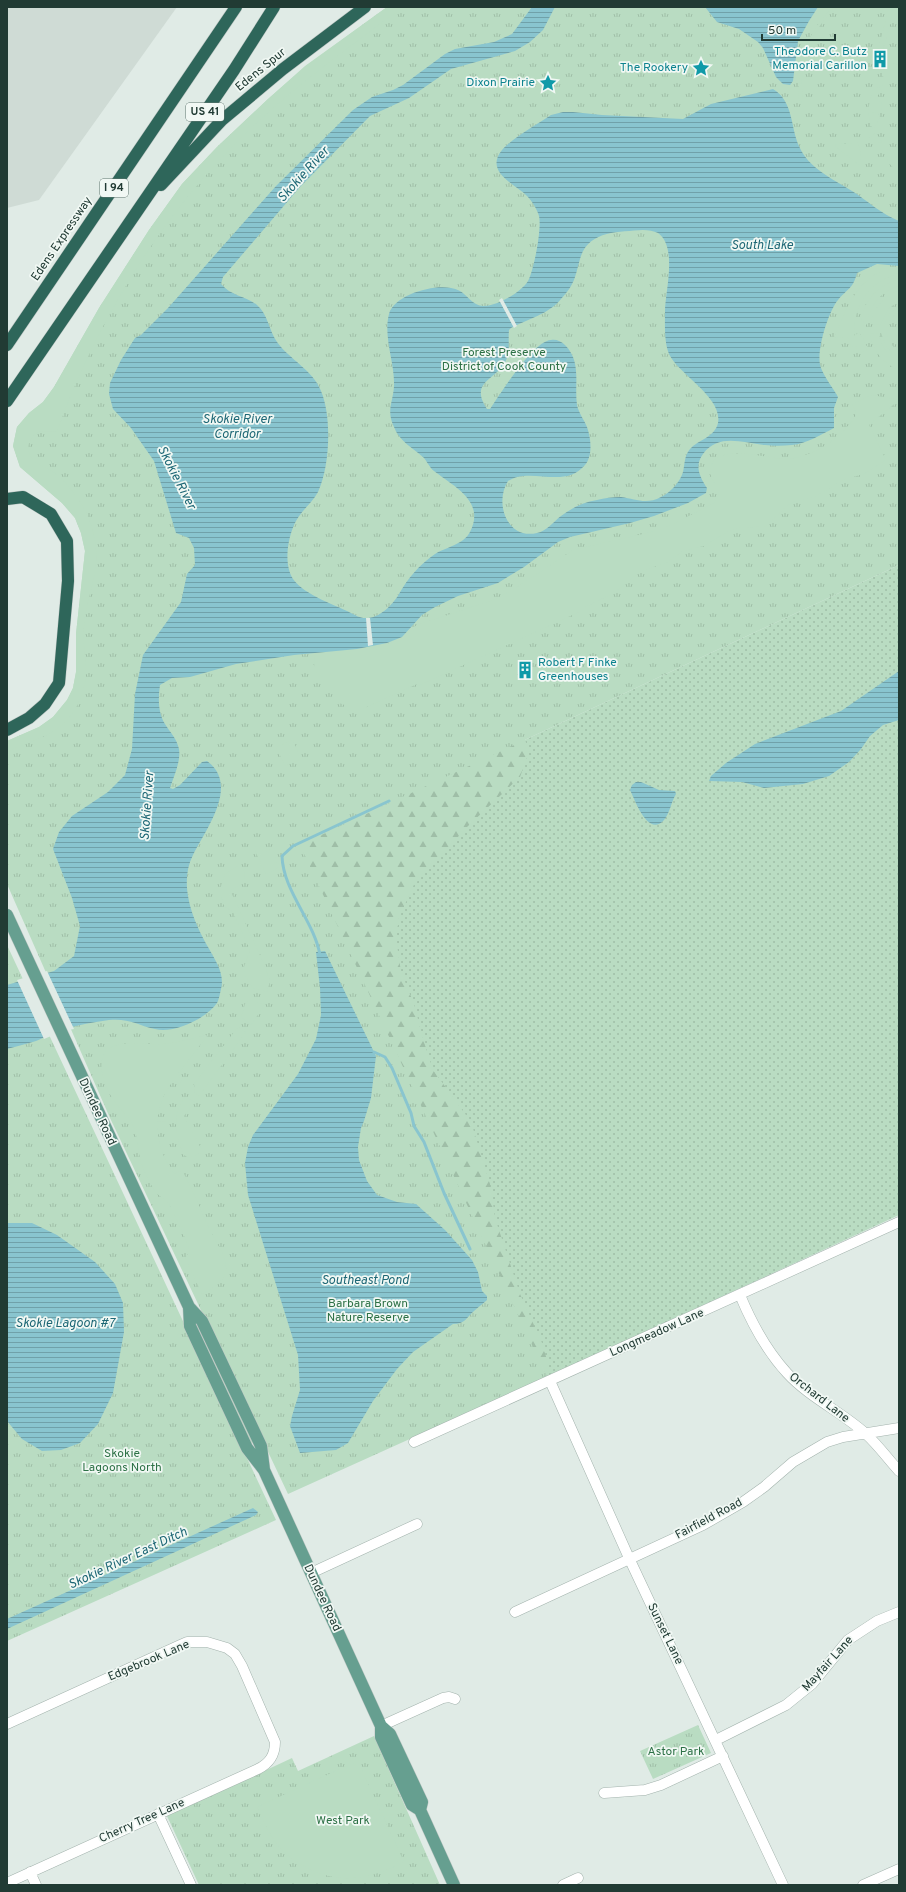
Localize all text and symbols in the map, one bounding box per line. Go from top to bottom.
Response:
scale bar [762,16,835,42]
text: 50 m [768,23,796,39]
street label: Edens Spur [232,44,290,95]
place label: Theodore C. Butz Memorial Carillon [772,44,867,74]
building icon: Theodore C. Butz Memorial Carillon [870,49,890,69]
place icon: The Rookery [691,58,711,78]
place label: The Rookery [620,60,688,76]
place icon: Dixon Prairie [538,73,558,93]
place label: Dixon Prairie [466,75,535,91]
road number: US 41 [186,103,224,121]
water label: Skokie River [275,143,334,206]
road number: I 94 [100,179,128,197]
street label: Edens Expressway [28,194,96,284]
water label: South Lake [731,238,793,254]
park label: Forest Preserve District of Cook County [442,345,566,375]
water label: Skokie River Corridor [202,412,273,443]
water label: Skokie River [153,443,199,513]
place label: Robert F Finke Greenhouses [538,655,617,685]
building icon: Robert F Finke Greenhouses [515,660,535,680]
water label: Skokie River [138,770,158,841]
street label: Dundee Road [74,1076,120,1148]
water label: Southeast Pond [321,1273,410,1289]
park label: Barbara Brown Nature Reserve [327,1296,409,1326]
street label: Longmeadow Lane [607,1305,707,1361]
water label: Skokie Lagoon #7 [15,1316,116,1332]
street label: Orchard Lane [785,1369,853,1427]
park label: Skokie Lagoons North [82,1446,162,1476]
street label: Fairfield Road [673,1495,745,1543]
water label: Skokie River East Ditch [66,1524,190,1594]
street label: Dundee Road [299,1562,345,1634]
street label: Sunset Lane [643,1601,687,1667]
street label: Mayfair Lane [799,1633,857,1695]
street label: Edgebrook Lane [106,1637,192,1685]
park label: Astor Park [648,1744,704,1760]
street label: Cherry Tree Lane [97,1795,187,1847]
park label: West Park [316,1813,370,1829]

